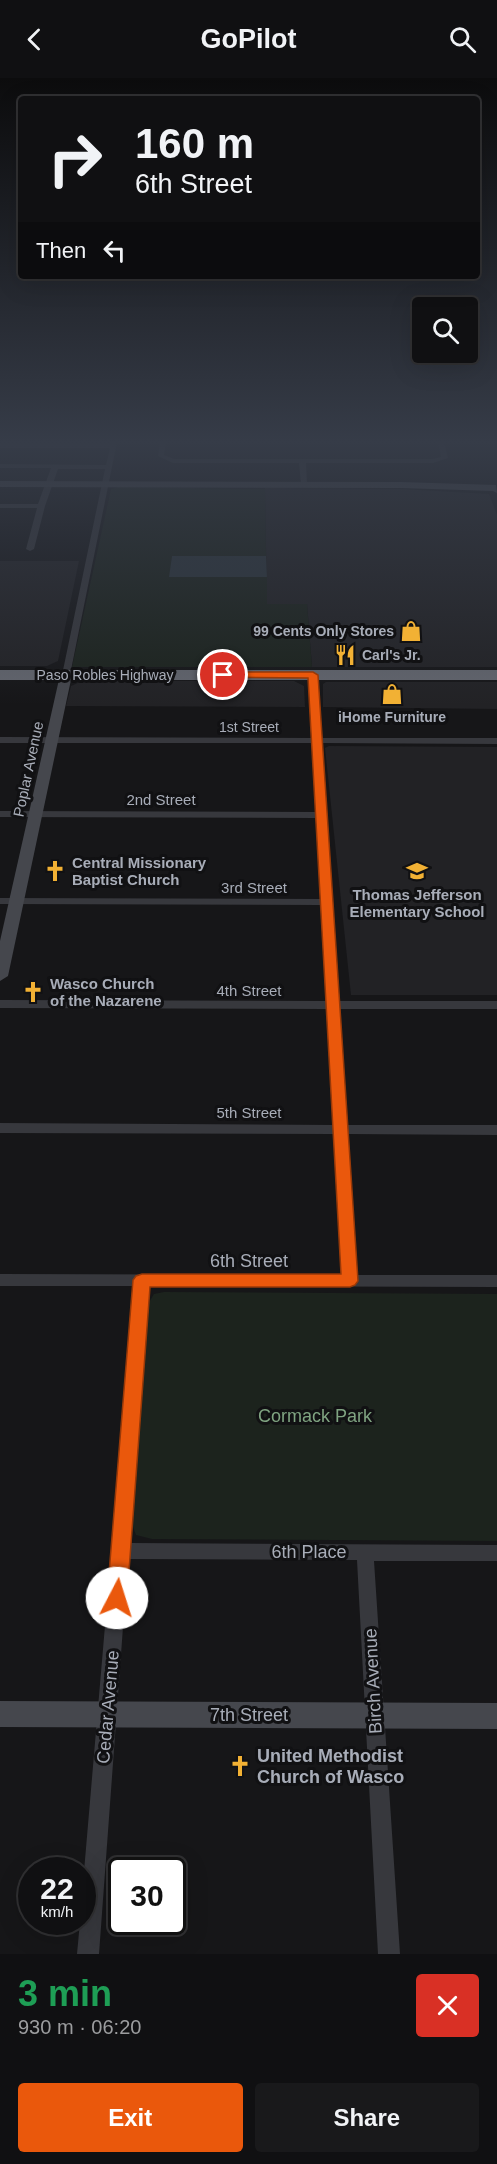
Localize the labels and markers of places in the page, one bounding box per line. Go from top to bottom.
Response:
shop icon: 99 Cents Only Stores [399,619,423,643]
place label: 99 Cents Only Stores [253,623,394,639]
restaurant icon: Carl's Jr. [333,643,357,667]
place label: Carl's Jr. [362,647,421,663]
pin [197,649,248,700]
shop icon: iHome Furniture [380,682,404,706]
place label: iHome Furniture [338,709,446,725]
place label: Central Missionary Baptist Church [72,854,207,888]
church icon: Central Missionary Baptist Church [43,859,67,883]
school or university icon: Thomas Jefferson Elementary School [405,859,429,883]
place label: Thomas Jefferson Elementary School [349,886,485,920]
place label: Wasco Church of the Nazarene [50,975,162,1009]
church icon: Wasco Church of the Nazarene [21,980,45,1004]
place label: United Methodist Church of Wasco [257,1746,404,1787]
church icon: United Methodist Church of Wasco [228,1754,252,1778]

